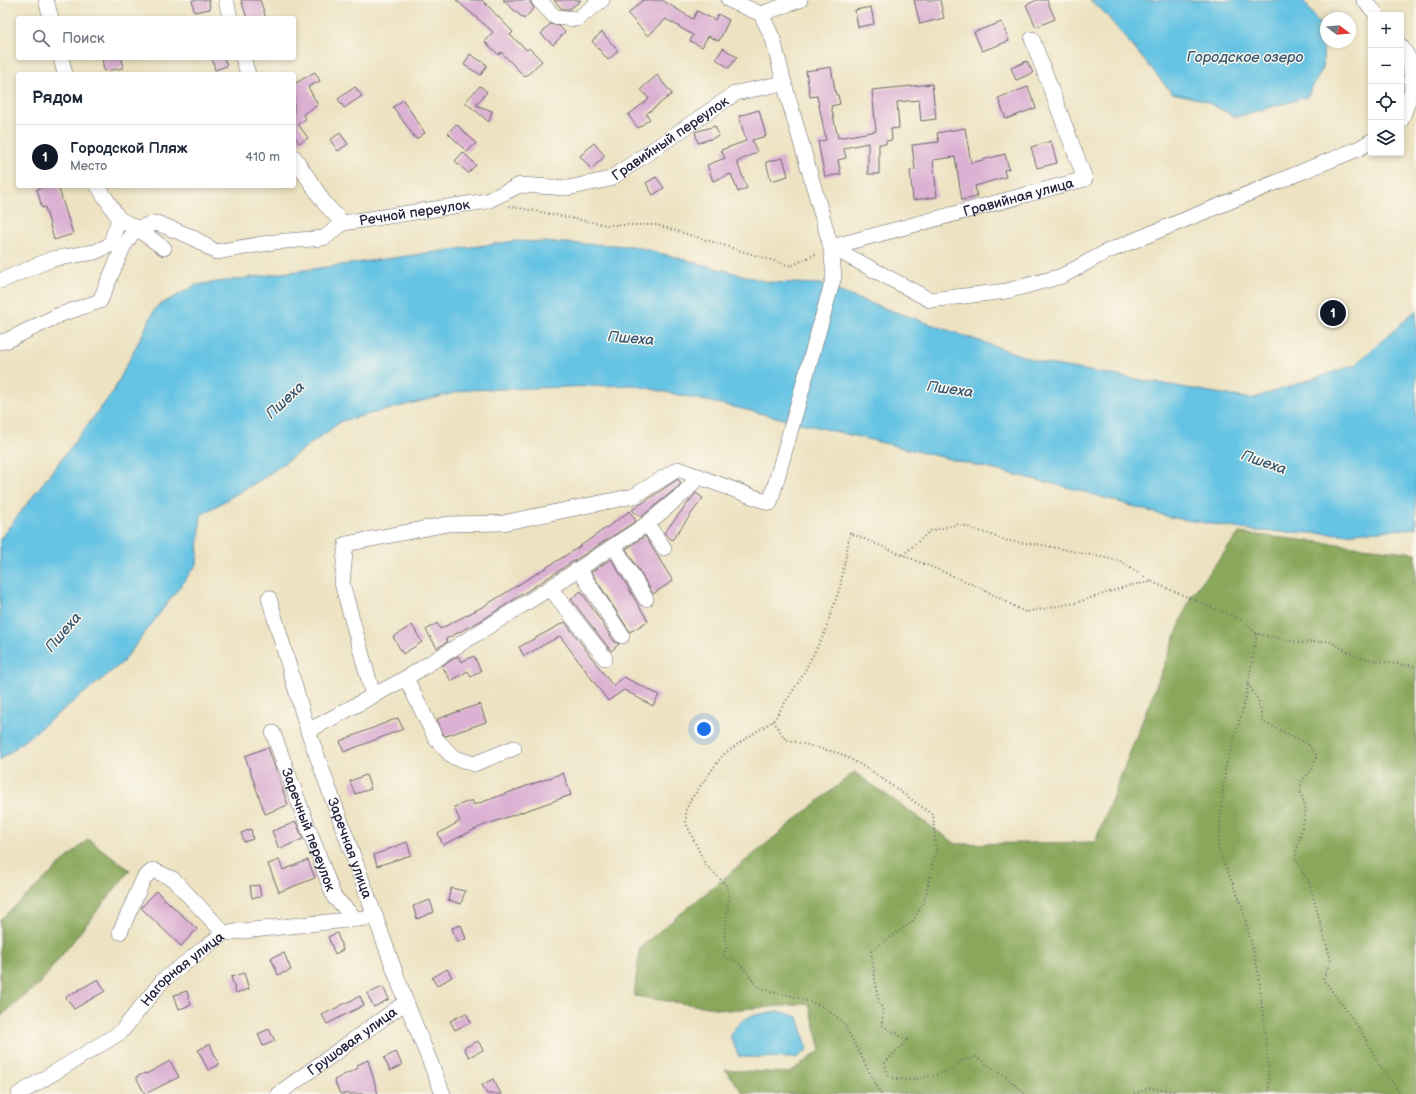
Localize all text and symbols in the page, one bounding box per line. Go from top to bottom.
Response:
north arrow [1320,12,1356,48]
map controls [1368,12,1404,156]
button: + [1368,12,1404,48]
search box [16,16,296,60]
icon: search [30,27,52,49]
text: Поиск [62,29,105,48]
water label: Городское озеро [1187,48,1304,67]
button: − [1368,48,1404,84]
button: locate [1368,84,1404,120]
text: Рядом [32,88,83,108]
street label: Гравийный переулок [609,92,732,184]
button: layers [1368,120,1404,156]
text: Городской Пляж [70,139,187,158]
text: 1 [42,149,48,165]
text: 410 m [245,149,280,165]
text: Место [70,158,107,174]
street label: Гравийная улица [961,174,1076,220]
street label: Речной переулок [358,196,471,229]
pin: 1 [1320,298,1346,328]
water label: Пшеха [607,327,655,350]
water label: Пшеха [262,377,309,423]
water label: Пшеха [925,377,975,402]
water label: Пшеха [1239,446,1289,479]
water label: Пшеха [41,608,86,656]
your location [694,719,714,739]
street label: Заречный переулок [278,766,339,894]
street label: Заречная улица [324,795,376,902]
street label: Нагорная улица [137,928,228,1010]
street label: Грушовая улица [304,1003,401,1079]

